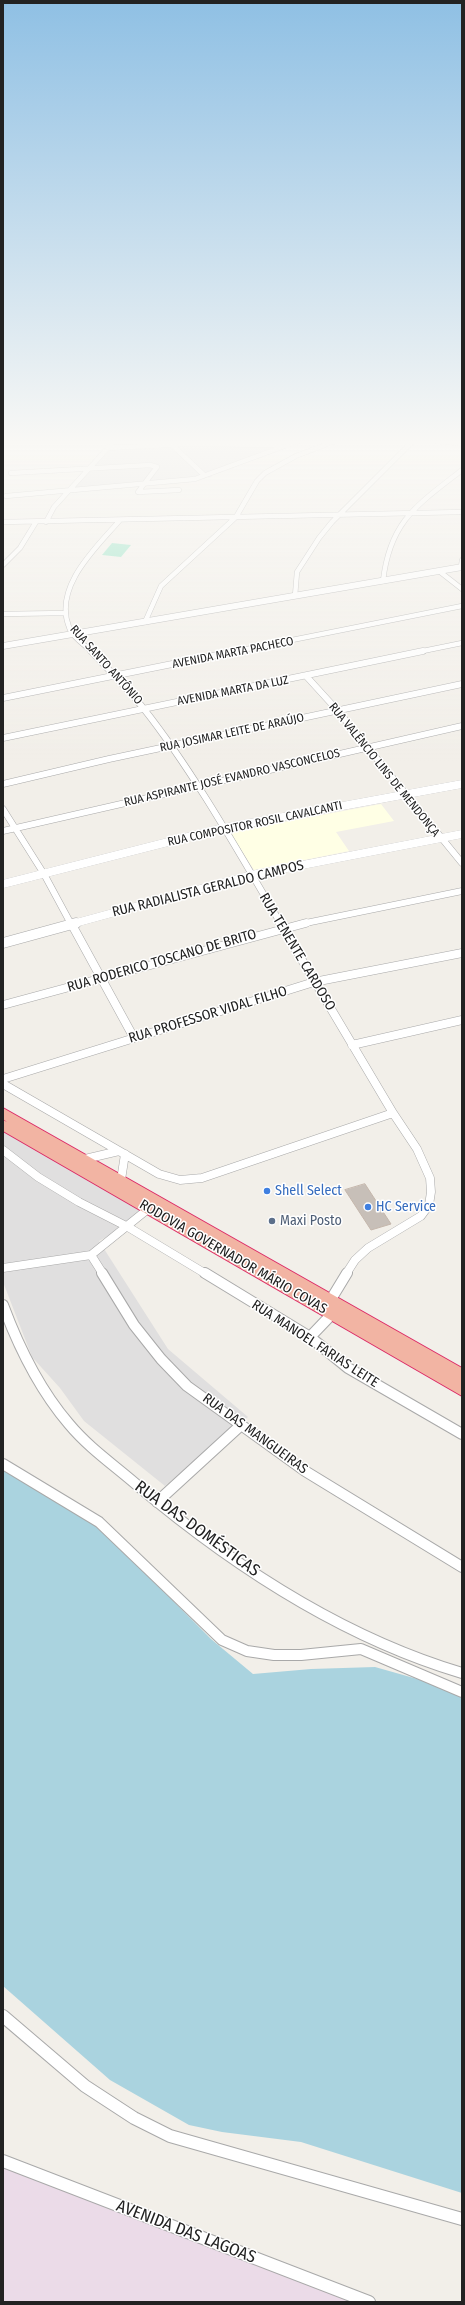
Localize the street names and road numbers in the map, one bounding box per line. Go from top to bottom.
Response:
street label: RUA SANTO ANTÔNIO [67,622,145,708]
street label: AVENIDA MARTA PACHECO [171,634,295,672]
street label: AVENIDA MARTA DA LUZ [176,673,290,709]
street label: RUA VALÊNCIO LINS DE MENDONÇA [325,700,443,840]
street label: RUA JOSIMAR LEITE DE ARAÚJO [159,711,305,755]
street label: RUA ASPIRANTE JOSÉ EVANDRO VASCONCELOS [123,746,341,810]
street label: RUA COMPOSITOR ROSIL CAVALCANTI [166,798,344,850]
street label: RUA RADIALISTA GERALDO CAMPOS [110,857,306,921]
street label: RUA TENENTE CARDOSO [255,890,339,1014]
street label: RUA RODERICO TOSCANO DE BRITO [65,926,259,996]
street label: RUA PROFESSOR VIDAL FILHO [127,983,289,1047]
street label: RODOVIA GOVERNADOR MÁRIO COVAS [136,1196,330,1318]
street label: RUA MANOEL FARIAS LEITE [248,1297,382,1391]
street label: RUA DAS MANGUEIRAS [199,1390,311,1478]
street label: RUA DAS DOMÉSTICAS [130,1477,264,1581]
street label: AVENIDA DAS LAGOAS [113,2196,259,2268]

